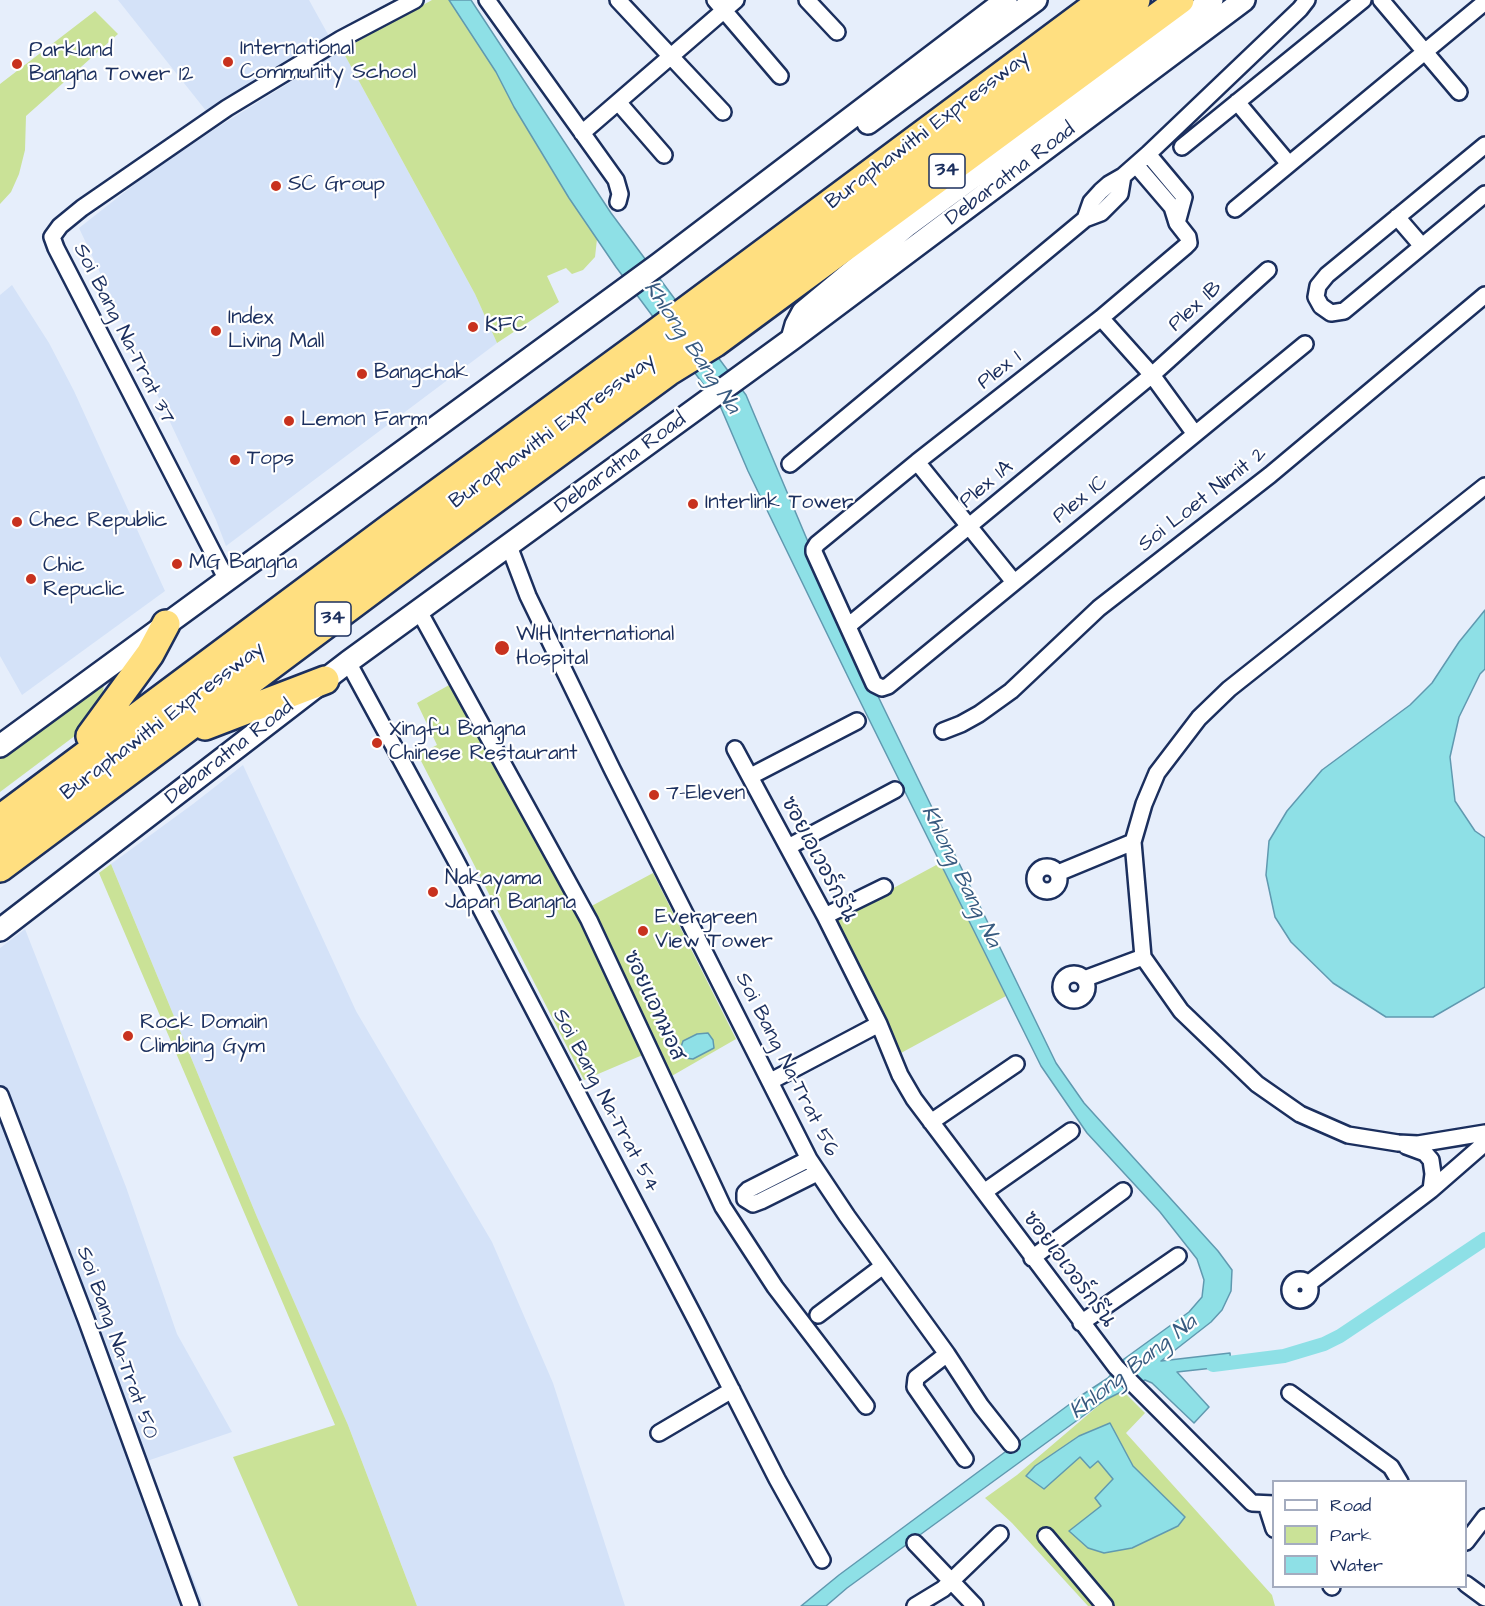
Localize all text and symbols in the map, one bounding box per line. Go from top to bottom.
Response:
place label: International Community School [240,37,416,87]
place label: Parkland Bangna Tower 12 [29,39,193,89]
street label: Buraphawithi Expressway [821,46,1035,216]
marker: International Community School [221,55,235,69]
marker: Parkland Bangna Tower 12 [10,57,24,71]
street label: Debaratna Road [941,118,1081,232]
road number: 34 [929,154,965,188]
place label: SC Group [288,173,385,199]
marker: SC Group [269,179,283,193]
street label: Soi Bang Na-Trat 37 [67,240,179,428]
street label: Plex 1B [1164,276,1228,338]
water label: Khlong Bang Na [637,277,745,419]
place label: Index Living Mall [228,306,324,356]
place label: KFC [485,314,527,340]
marker: KFC [466,320,480,334]
marker: Index Living Mall [209,324,223,338]
street label: Plex 1 [973,346,1027,396]
street label: Buraphawithi Expressway [445,349,661,515]
place label: Bangchak [374,361,468,387]
marker: Bangchak [355,367,369,381]
place label: Lemon Farm [301,408,427,434]
street label: Debaratna Road [550,408,692,520]
marker: Lemon Farm [282,414,296,428]
street label: Soi Loet Nimit 2 [1134,442,1272,558]
place label: Tops [247,447,294,473]
marker: Tops [228,453,242,467]
street label: Plex 1A [955,455,1019,515]
street label: Plex 1C [1048,470,1114,530]
place label: Interlink Tower [705,491,853,517]
marker: Interlink Tower [686,497,700,511]
place label: Chec Republic [29,509,168,535]
marker: Chec Republic [10,515,24,529]
place label: MG Bangna [189,551,297,577]
place label: Chic Repuclic [43,554,125,604]
marker: MG Bangna [170,557,184,571]
marker: Chic Repuclic [24,572,38,586]
road number: 34 [315,602,351,636]
place label: WIH International Hospital [516,623,674,673]
street label: Buraphawithi Expressway [56,637,270,807]
marker: WIH International Hospital [493,639,511,657]
street label: Debaratna Road [161,695,299,811]
place label: Xingfu Bangna Chinese Restaurant [389,718,578,768]
marker: Xingfu Bangna Chinese Restaurant [370,736,384,750]
place label: 7-Eleven [666,782,745,808]
marker: 7-Eleven [647,788,661,802]
street label: ซอยเอเวอร์กรีน [774,793,862,927]
water label: Khlong Bang Na [914,802,1006,952]
place label: Nakayama Japan Bangna [445,867,576,917]
marker: Nakayama Japan Bangna [426,885,440,899]
place label: Evergreen View Tower [655,906,773,956]
marker: Evergreen View Tower [636,924,650,938]
street label: ซอยแอทมอส [617,947,689,1065]
street label: Soi Bang Na-Trat 56 [729,969,843,1161]
street label: Soi Bang Na-Trat 54 [546,1005,664,1197]
place label: Rock Domain Climbing Gym [140,1011,268,1061]
marker: Rock Domain Climbing Gym [121,1029,135,1043]
street label: ซอยเอเวอร์กรีน [1016,1207,1120,1333]
street label: Soi Bang Na-Trat 50 [69,1243,163,1443]
water label: Khlong Bang Na [1065,1310,1203,1426]
legend [1272,1480,1467,1588]
text: Road [1330,1493,1371,1518]
text: Park [1330,1523,1372,1548]
text: Water [1330,1553,1383,1578]

